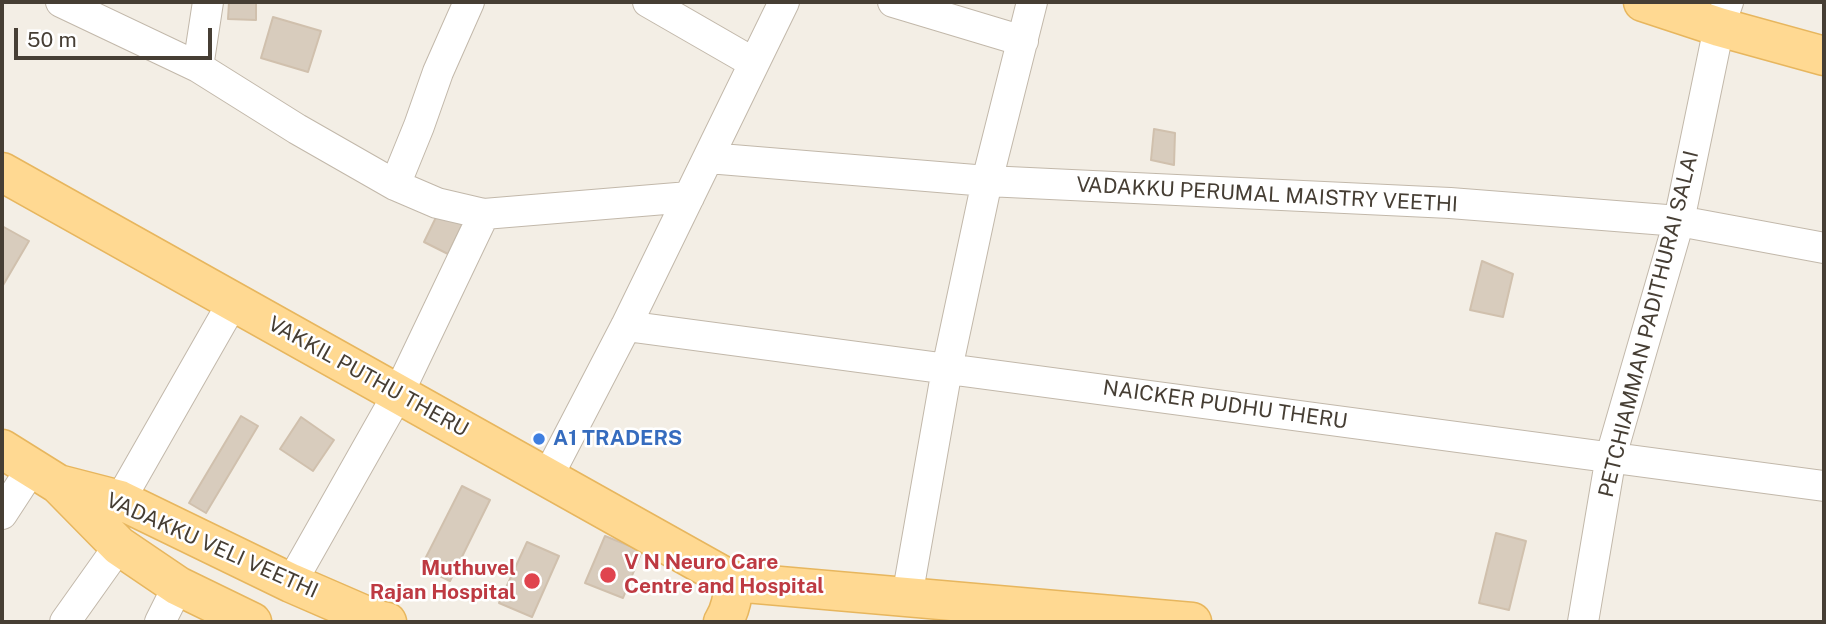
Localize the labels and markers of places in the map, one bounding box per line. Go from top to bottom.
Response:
place label: A1 TRADERS [553,426,682,452]
marker: A1 TRADERS [531,431,547,447]
place label: V N Neuro Care Centre and Hospital [624,550,824,600]
place label: Muthuvel Rajan Hospital [370,556,516,606]
marker: V N Neuro Care Centre and Hospital [598,565,618,585]
marker: Muthuvel Rajan Hospital [522,571,542,591]

